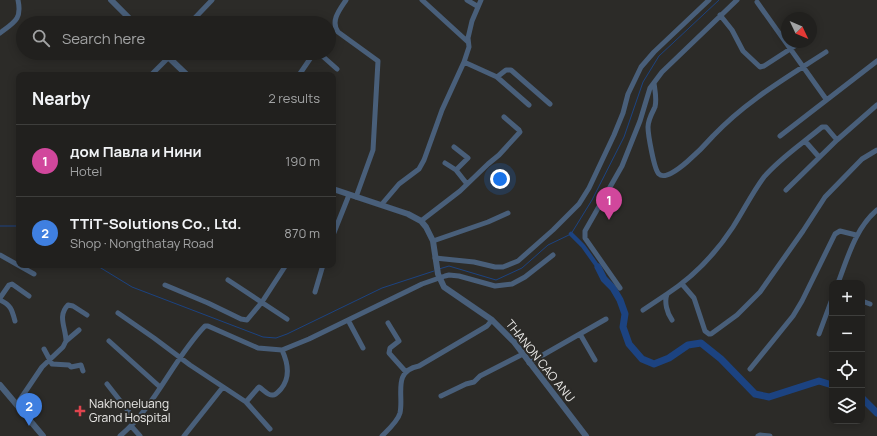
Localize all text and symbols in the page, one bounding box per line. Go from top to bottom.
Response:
north arrow [781,12,817,48]
search box [16,16,336,60]
icon: search [30,27,52,49]
text: Search here [62,28,145,49]
text: Nearby [32,87,90,110]
text: 2 results [268,89,320,107]
text: дом Павла и Нини [70,141,202,162]
text: 1 [42,152,48,170]
text: 190 m [285,152,320,170]
text: Hotel [70,162,102,180]
your location [490,169,510,189]
pin: 1 [596,187,622,220]
text: TTiT-Solutions Co., Ltd. [70,213,242,234]
text: 2 [41,224,49,242]
text: 870 m [284,224,320,242]
text: Shop · Nongthatay Road [70,234,214,252]
map controls [829,280,865,424]
button: + [829,280,865,316]
street label: THANON CAO ANU [502,316,579,405]
button: − [829,316,865,352]
button: locate [829,352,865,388]
button: layers [829,388,865,424]
pin: 2 [16,393,42,426]
place label: Nakhoneluang Grand Hospital [89,395,171,426]
marker: Nakhoneluang Grand Hospital [74,405,86,417]

